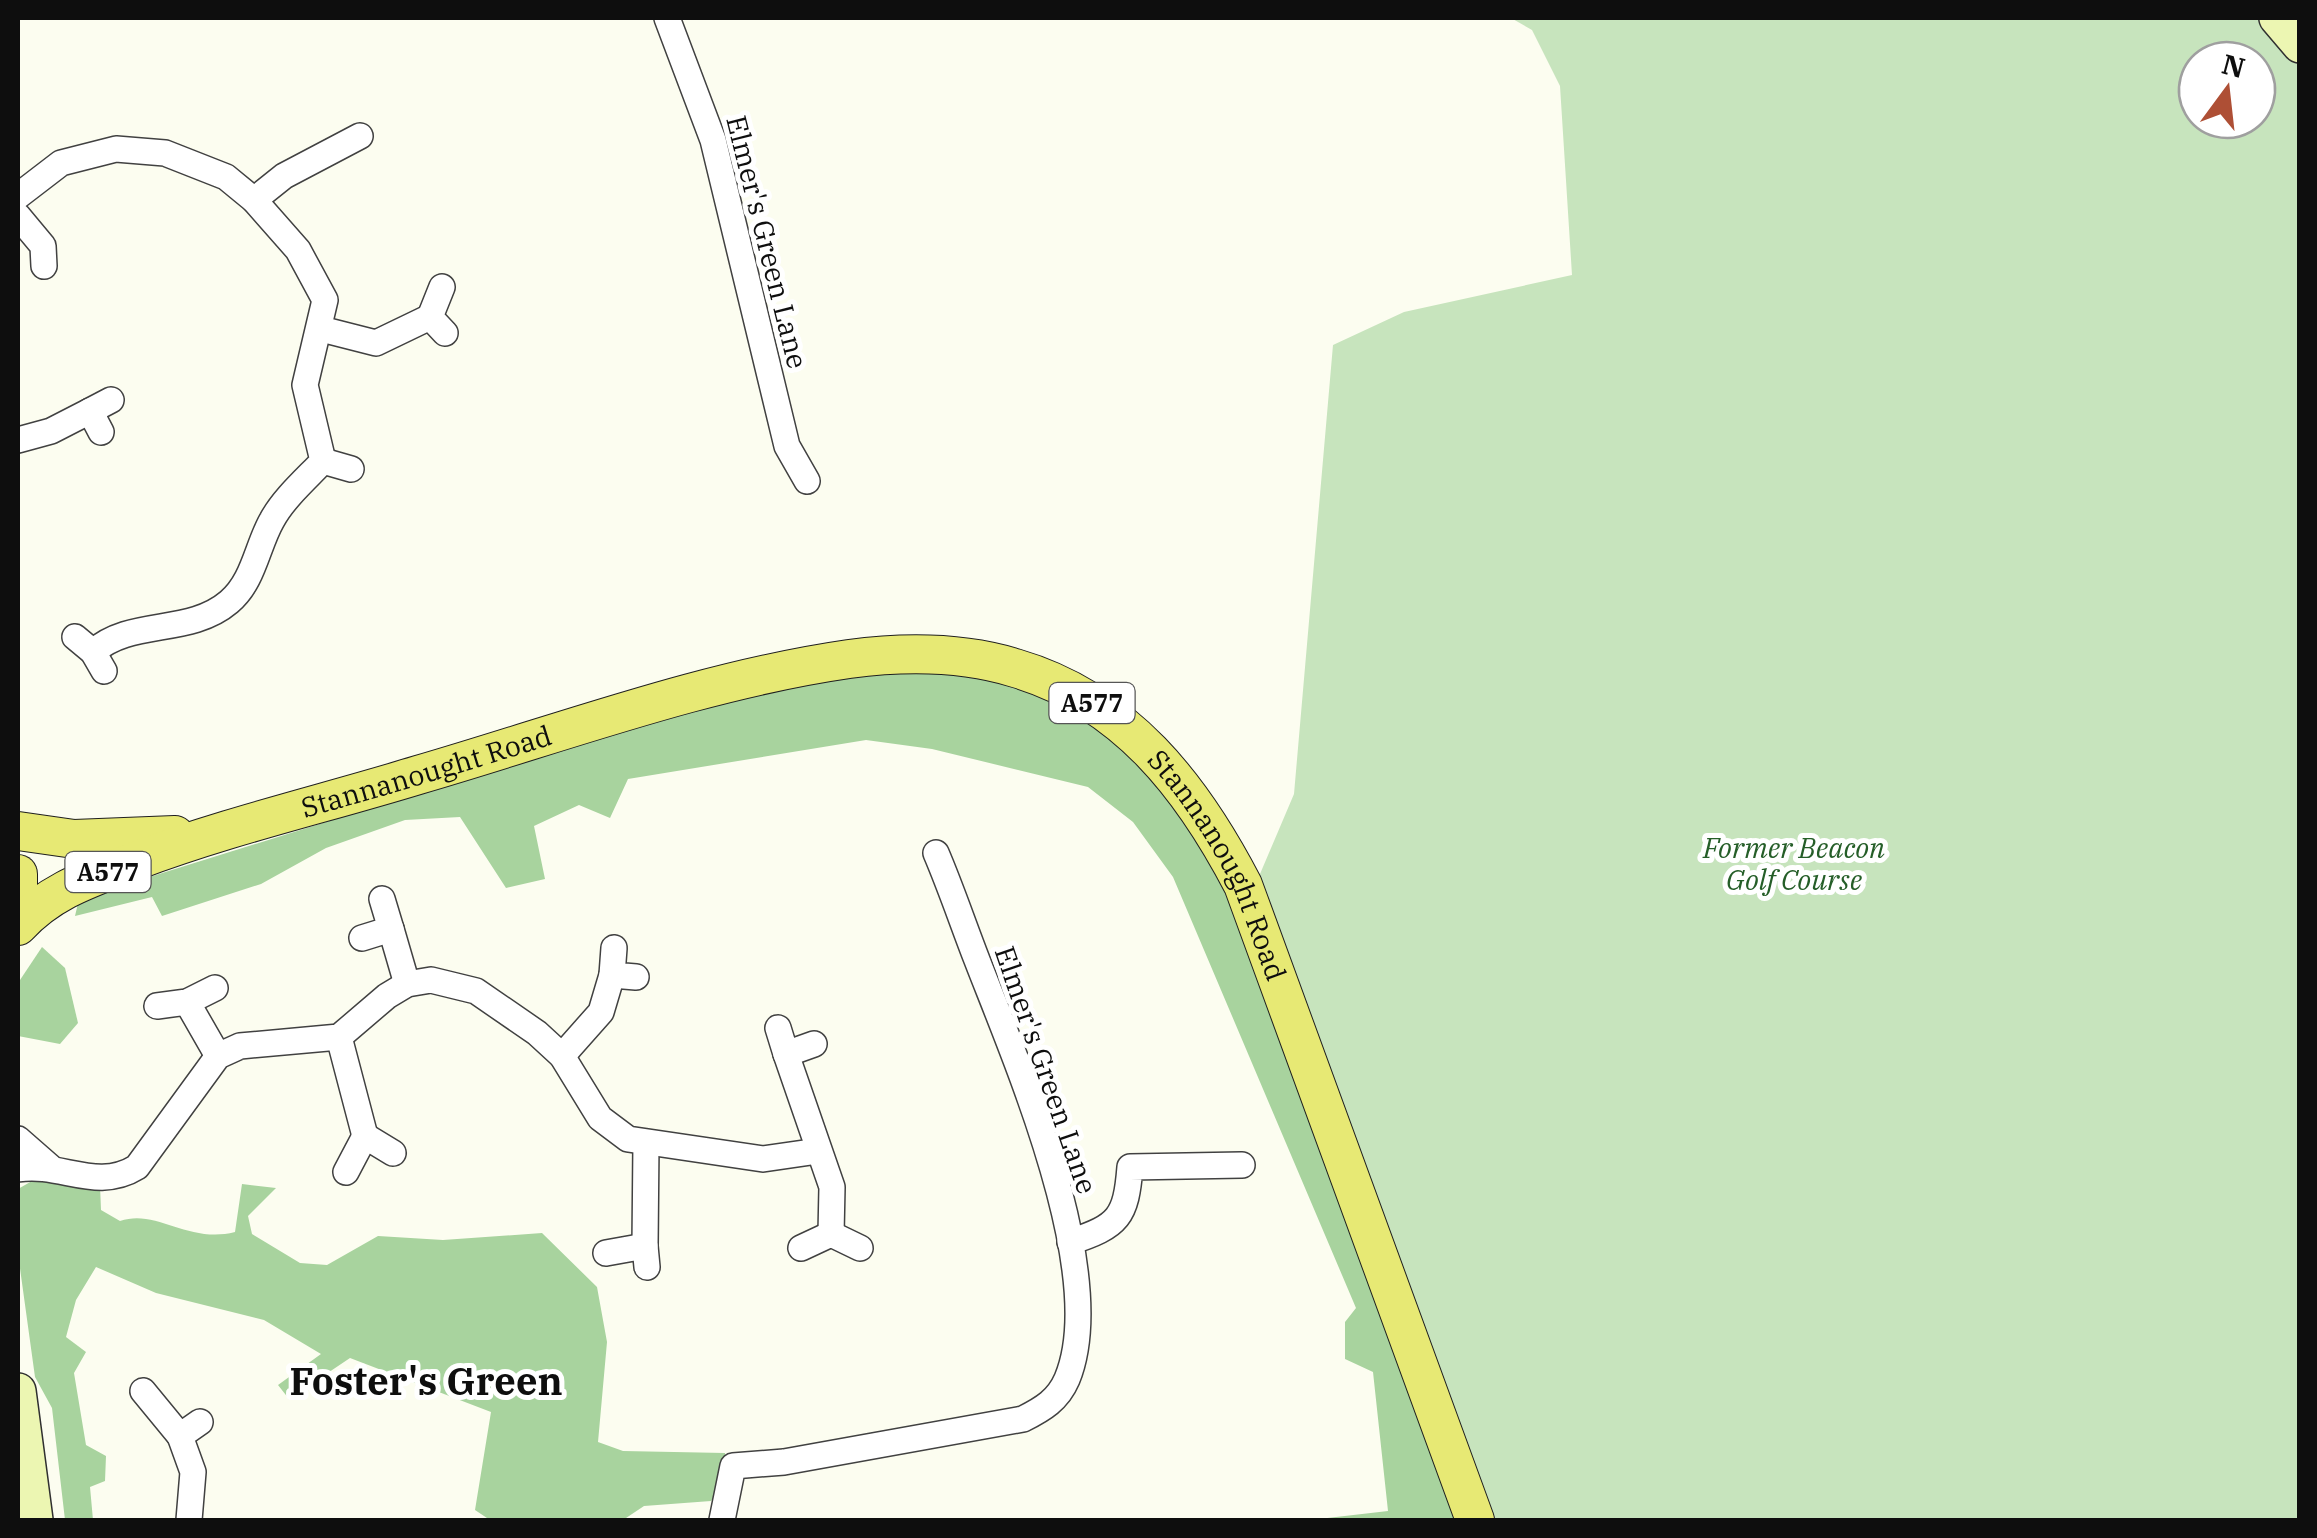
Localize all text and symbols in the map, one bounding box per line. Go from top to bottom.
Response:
north arrow [2177,40,2277,140]
text: N [2218,45,2249,86]
street label: Elmer's Green Lane [718,111,817,372]
road number: A577 [1050,683,1134,723]
street label: Stannanought Road [297,716,556,826]
street label: Stannanought Road [1140,741,1295,986]
park label: Former Beacon Golf Course [1702,829,1885,898]
road number: A577 [66,852,150,892]
street label: Elmer's Green Lane [987,941,1106,1199]
district label: Foster's Green [289,1356,563,1405]

